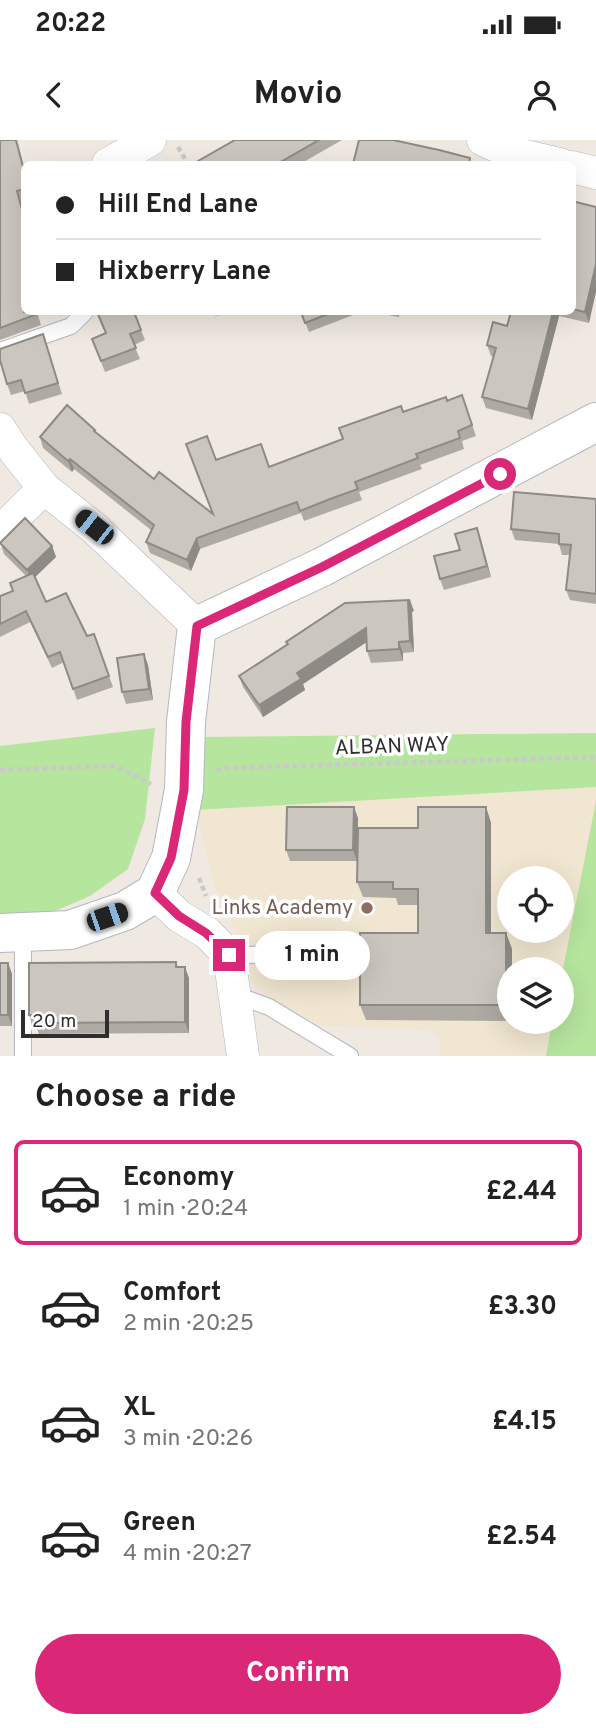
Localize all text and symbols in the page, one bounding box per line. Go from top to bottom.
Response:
text: 20:22 [35,8,106,41]
text: Movio [254,75,342,115]
icon: back [35,76,73,114]
icon: person [523,76,561,114]
text: Hill End Lane [98,189,258,222]
text: Hixberry Lane [98,256,271,289]
route start [484,458,516,490]
car [71,506,118,548]
street label: ALBAN WAY [334,732,450,762]
map controls [497,866,574,1034]
button: locate [497,866,574,943]
place label: Links Academy [212,895,353,922]
car [84,900,131,934]
marker: Links Academy [359,900,375,916]
callout: 1 min [254,930,369,980]
route end [213,939,245,971]
text: 1 min [284,941,340,970]
button: layers [497,957,574,1034]
scale bar [21,1007,108,1039]
text: 20 m [32,1010,76,1034]
text: Choose a ride [35,1078,236,1118]
icon: car [39,1161,102,1224]
text: Economy [123,1162,234,1195]
text: £2.44 [486,1176,557,1209]
text: 1 min · 20:24 [123,1195,248,1224]
icon: car [39,1276,102,1339]
text: Comfort [123,1277,221,1310]
text: £3.30 [488,1291,557,1324]
text: 2 min · 20:25 [123,1310,254,1339]
icon: car [39,1391,102,1454]
text: XL [123,1392,155,1425]
text: £4.15 [492,1406,557,1439]
text: 3 min · 20:26 [123,1425,253,1454]
icon: car [39,1506,102,1569]
text: Green [123,1507,196,1540]
text: £2.54 [486,1521,557,1554]
text: 4 min · 20:27 [123,1540,252,1569]
button: Confirm [35,1634,561,1714]

